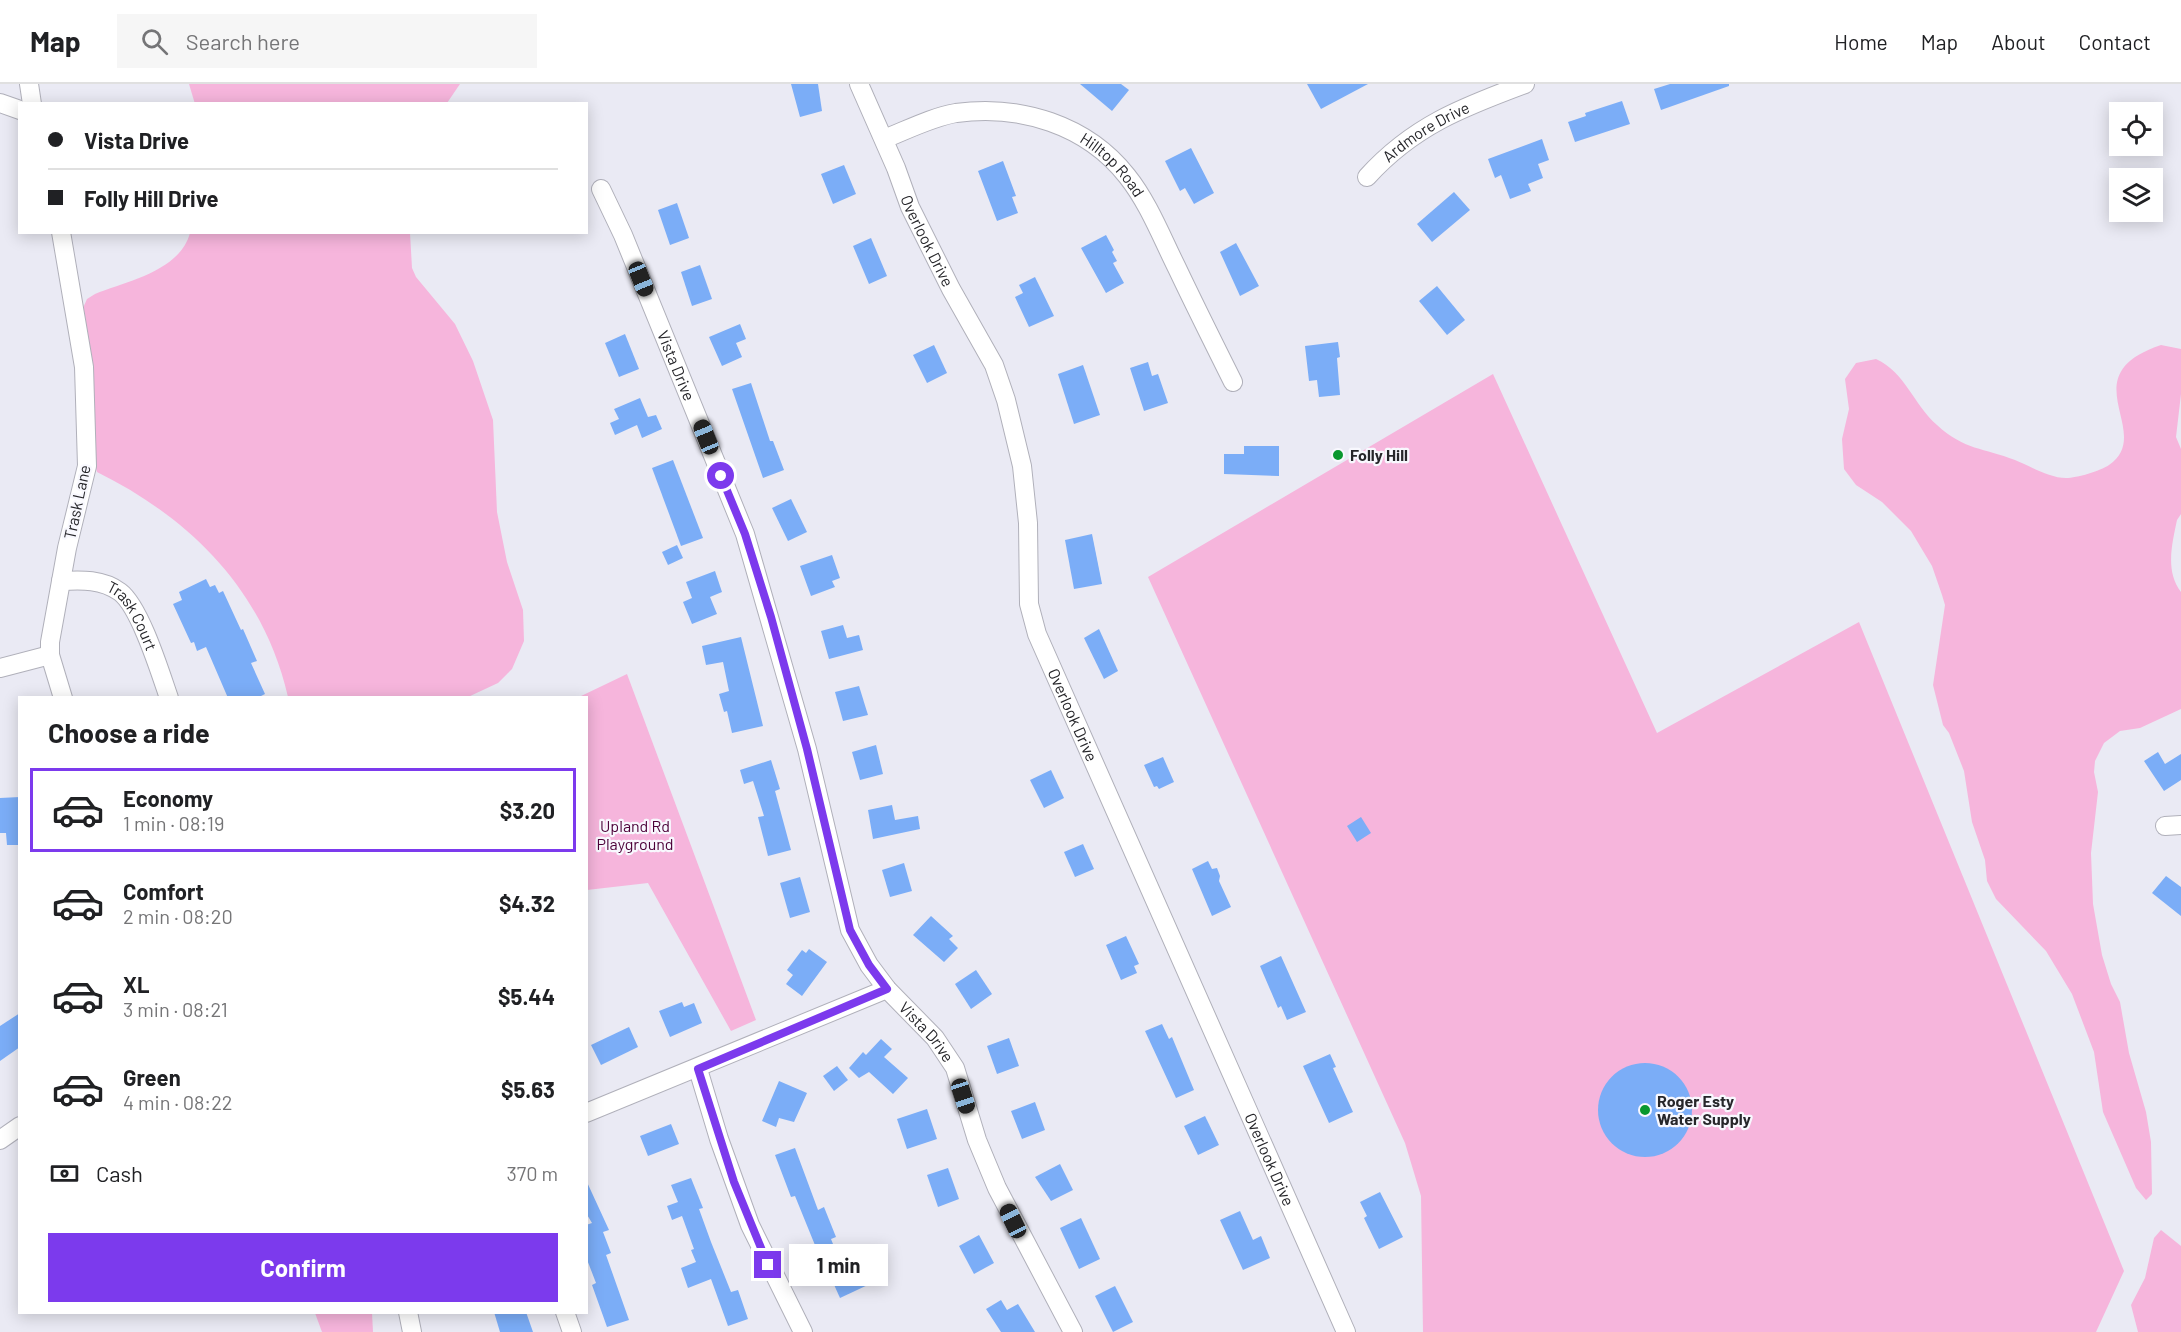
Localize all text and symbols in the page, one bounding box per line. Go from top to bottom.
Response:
search box [117,14,537,68]
text: Map [30,24,81,58]
icon: search [138,25,171,58]
text: Search here [186,28,300,54]
text: Home [1834,29,1888,54]
text: Map [1921,29,1958,54]
text: About [1991,29,2046,54]
text: Contact [2079,29,2151,54]
street label: Ardmore Drive [1378,97,1472,166]
map controls [2109,102,2163,222]
button: locate [2109,102,2163,156]
text: Vista Drive [84,127,189,153]
street label: Hilltop Road [1077,128,1149,200]
button: layers [2109,168,2163,222]
text: Folly Hill Drive [84,185,218,211]
street label: Overlook Drive [897,192,958,289]
car [626,259,656,299]
street label: Vista Drive [654,327,700,403]
car [691,417,721,457]
place label: Folly Hill [1350,445,1408,464]
marker: Folly Hill [1331,448,1345,462]
route start [707,462,734,489]
street label: Trask Lane [59,463,94,541]
street label: Trask Court [104,576,161,653]
street label: Overlook Drive [1044,665,1102,764]
text: Choose a ride [48,716,210,748]
icon: car [51,783,105,837]
text: Economy [123,785,213,811]
text: $3.20 [500,797,555,823]
text: 1 min · 08:19 [123,811,225,835]
park label: Upland Rd Playground [596,816,674,853]
icon: car [51,876,105,930]
text: Comfort [123,878,204,904]
text: $4.32 [499,890,555,916]
text: 2 min · 08:20 [123,904,233,928]
icon: car [51,969,105,1023]
text: XL [123,971,149,997]
text: $5.44 [498,983,555,1009]
text: 3 min · 08:21 [123,997,228,1021]
street label: Vista Drive [896,997,958,1065]
icon: car [51,1062,105,1116]
text: Green [123,1064,181,1090]
text: $5.63 [501,1076,555,1102]
car [949,1076,977,1116]
text: 4 min · 08:22 [123,1090,233,1114]
place label: Roger Esty Water Supply [1657,1091,1751,1128]
marker: Roger Esty Water Supply [1638,1103,1652,1117]
street label: Overlook Drive [1241,1110,1299,1209]
icon: cash [48,1157,81,1190]
text: Cash [96,1160,143,1186]
text: 370 m [506,1161,558,1185]
car [997,1201,1029,1241]
button: Confirm [48,1233,558,1302]
callout: 1 min [789,1244,888,1286]
route end [754,1251,781,1278]
text: 1 min [817,1253,860,1277]

